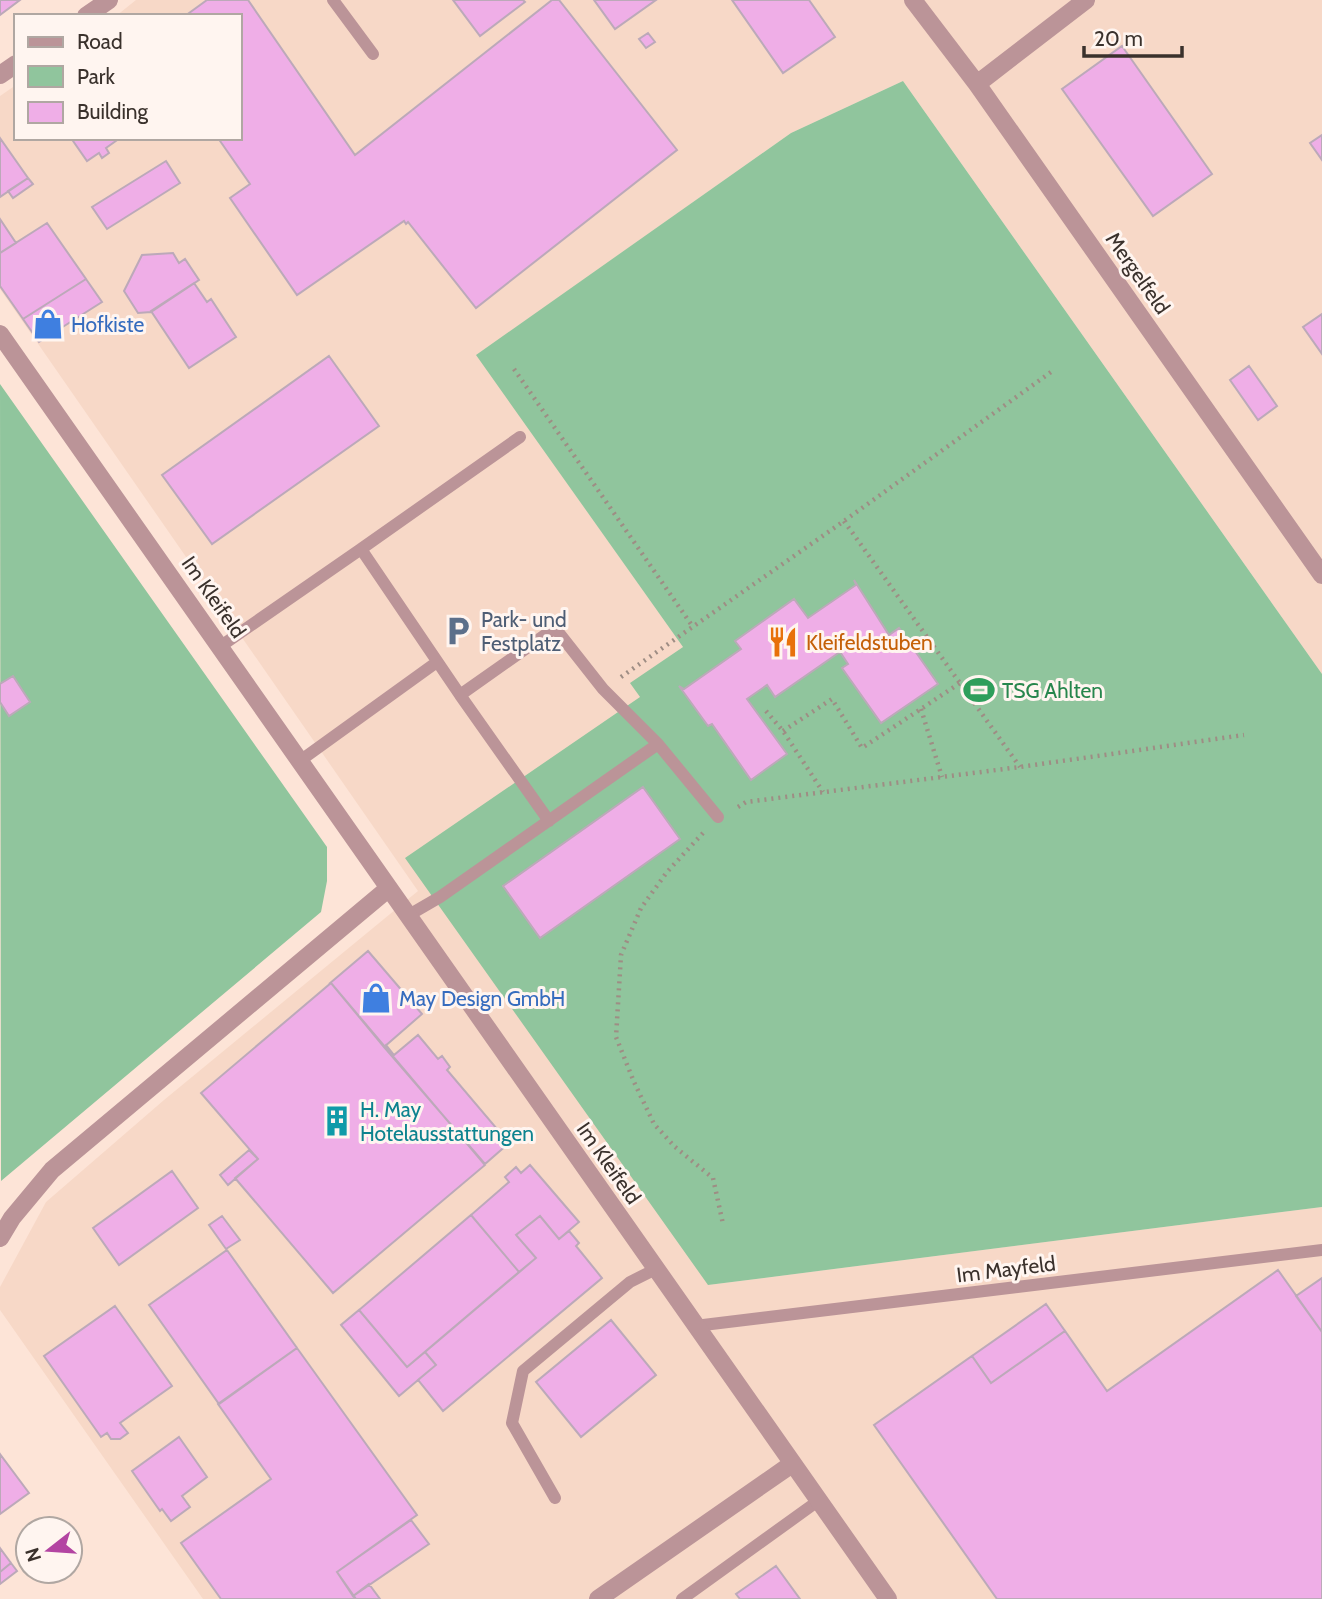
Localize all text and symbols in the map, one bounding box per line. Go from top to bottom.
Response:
legend [14,14,242,140]
scale bar [1084,14,1182,58]
text: 20 m [1094,26,1143,51]
text: Road [77,29,123,54]
text: Park [77,64,115,89]
text: Building [77,99,149,124]
street label: Mergelfeld [1101,227,1175,319]
shop icon: Hofkiste [31,307,65,341]
place label: Hofkiste [71,312,144,337]
street label: Im Kleifeld [177,551,251,643]
place label: Park- und Festplatz [481,607,567,656]
parking icon: Park- und Festplatz [441,614,475,648]
restaurant icon: Kleifeldstuben [766,625,800,659]
place label: Kleifeldstuben [806,630,933,655]
sports icon: TSG Ahlten [962,673,996,707]
place label: TSG Ahlten [1002,678,1103,703]
shop icon: May Design GmbH [359,981,393,1015]
place label: May Design GmbH [399,986,565,1011]
place label: H. May Hotelausstattungen [360,1097,534,1146]
building icon: H. May Hotelausstattungen [320,1104,354,1138]
street label: Im Kleifeld [572,1117,646,1209]
street label: Im Mayfeld [955,1251,1057,1287]
north arrow [14,1515,84,1585]
text: N [20,1545,46,1565]

